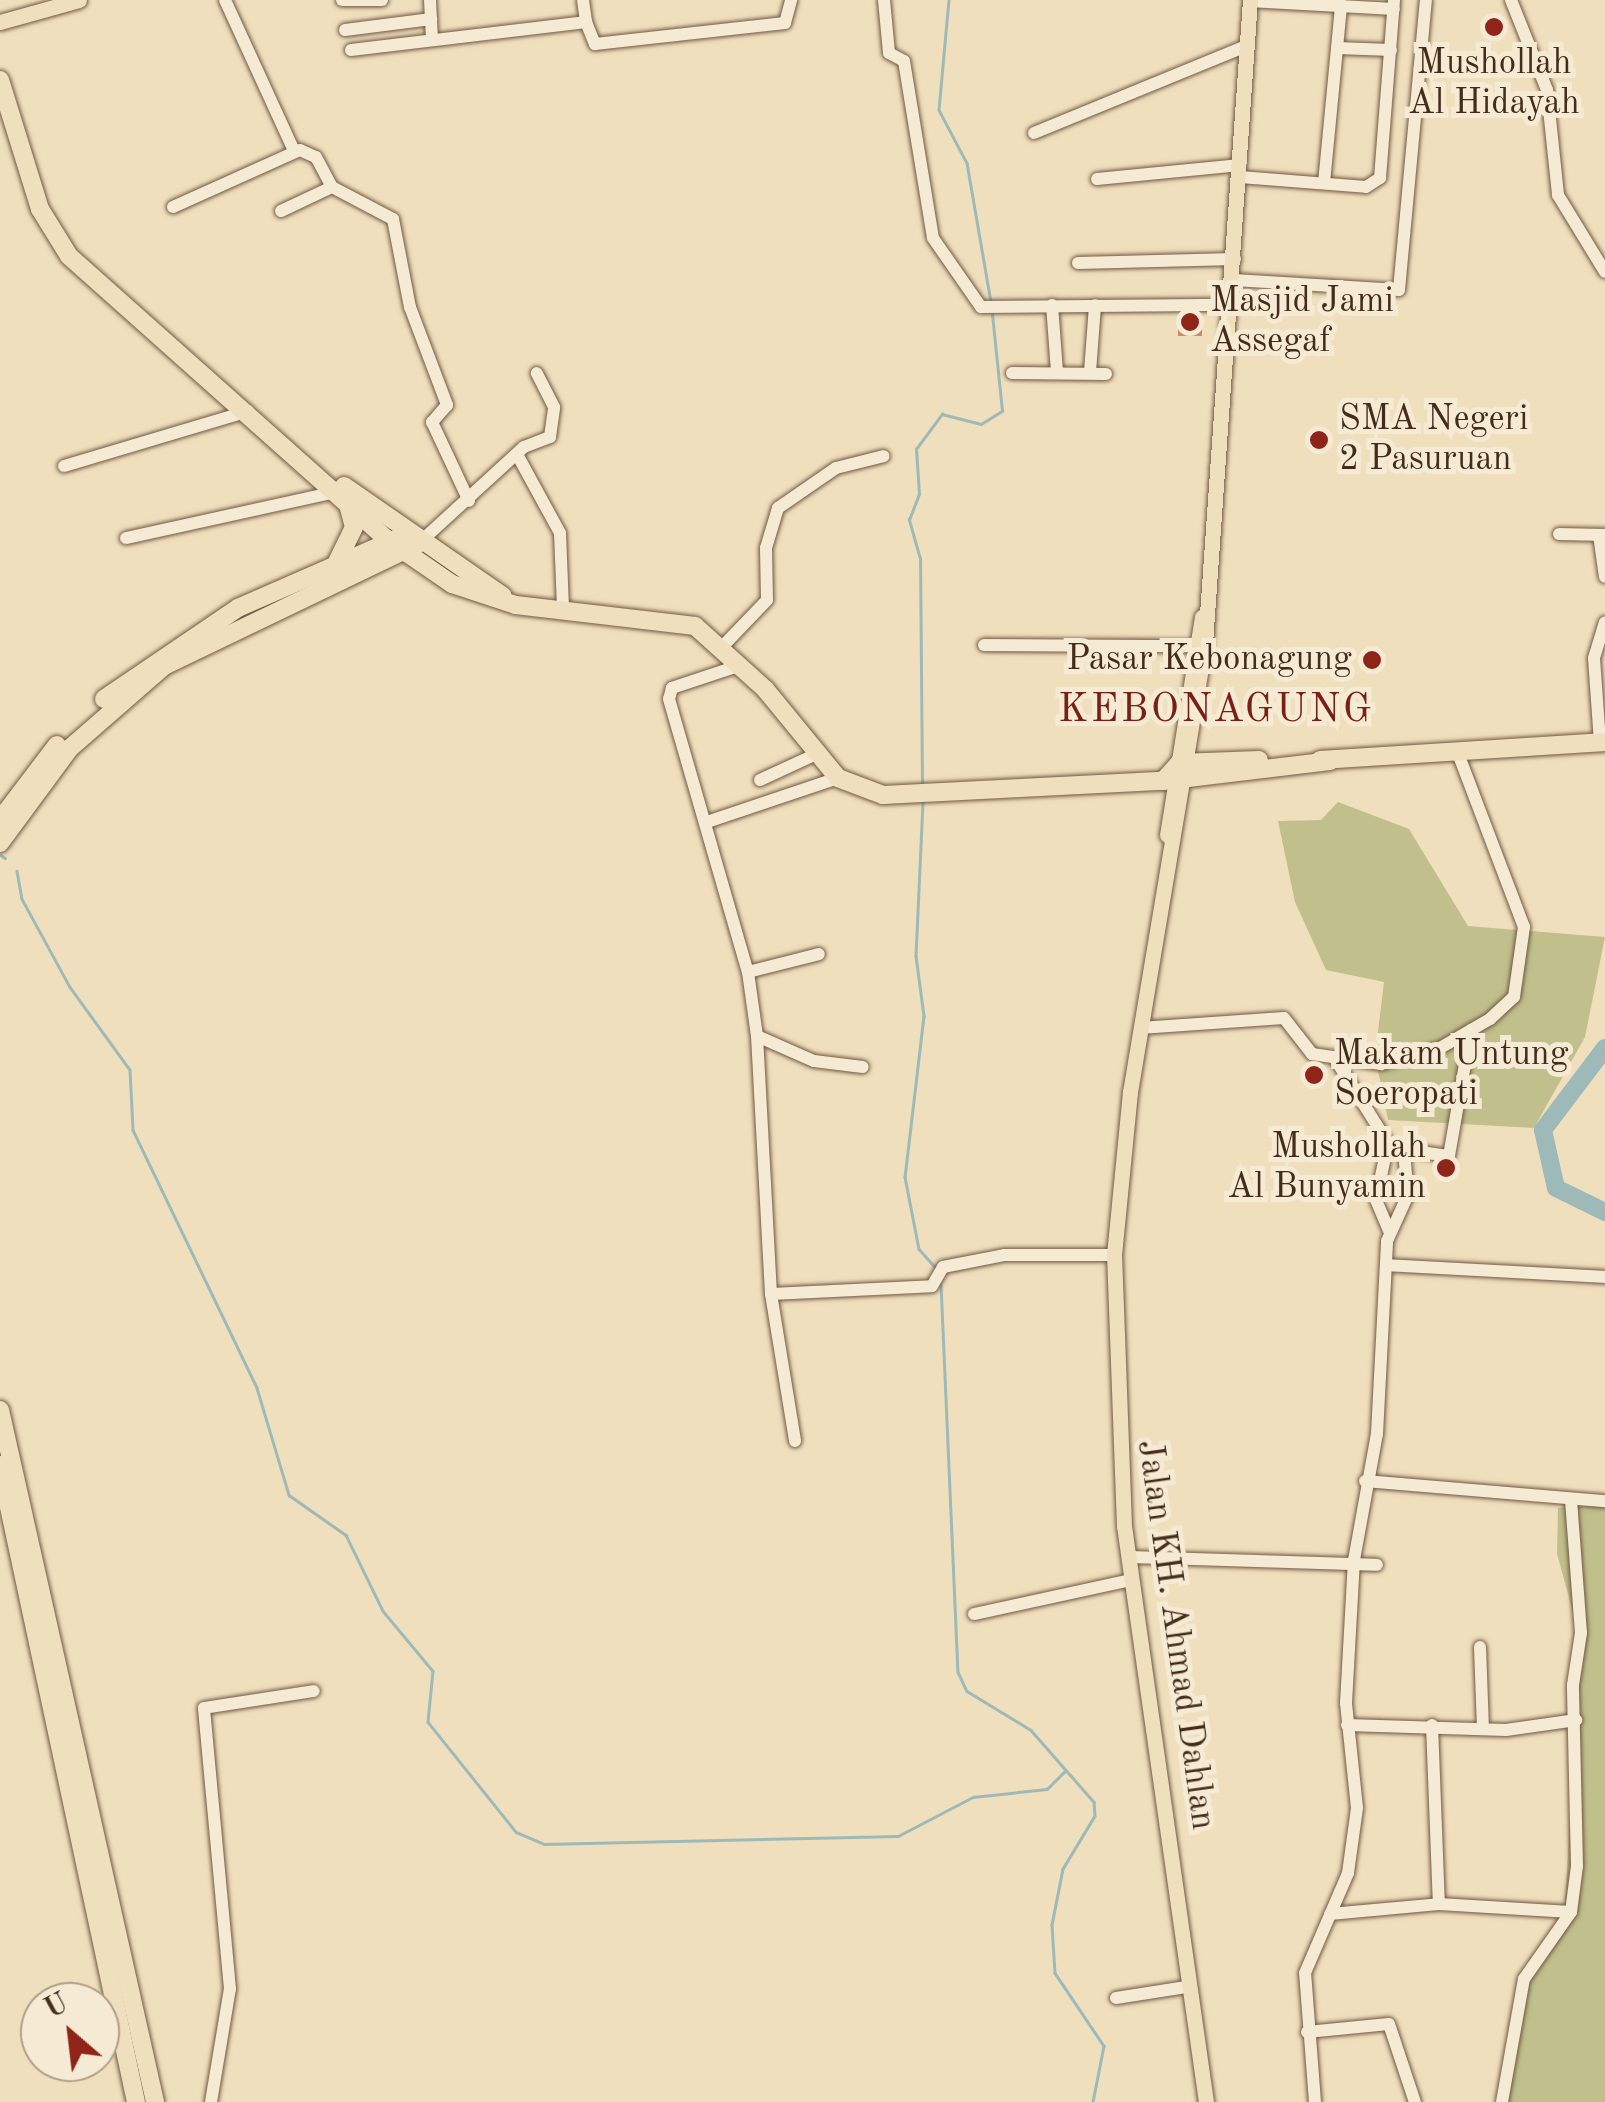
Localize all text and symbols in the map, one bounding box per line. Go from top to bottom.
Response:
marker: Mushollah Al Hidayah [1483,16,1505,38]
place label: Mushollah Al Hidayah [1408,43,1580,125]
place label: Masjid Jami Assegaf [1210,281,1394,363]
marker: Masjid Jami Assegaf [1179,311,1201,333]
place label: SMA Negeri 2 Pasuruan [1339,399,1528,481]
marker: SMA Negeri 2 Pasuruan [1308,429,1330,451]
place label: Pasar Kebonagung [1066,639,1352,681]
marker: Pasar Kebonagung [1361,649,1383,671]
district label: KEBONAGUNG [1058,687,1374,735]
place label: Makam Untung Soeropati [1334,1034,1569,1116]
marker: Makam Untung Soeropati [1303,1064,1325,1086]
place label: Mushollah Al Bunyamin [1227,1127,1426,1209]
marker: Mushollah Al Bunyamin [1435,1157,1457,1179]
street label: Jalan KH. Ahmad Dahlan [1127,1437,1223,1833]
north arrow [20,1982,120,2082]
text: U [40,1990,73,2025]

